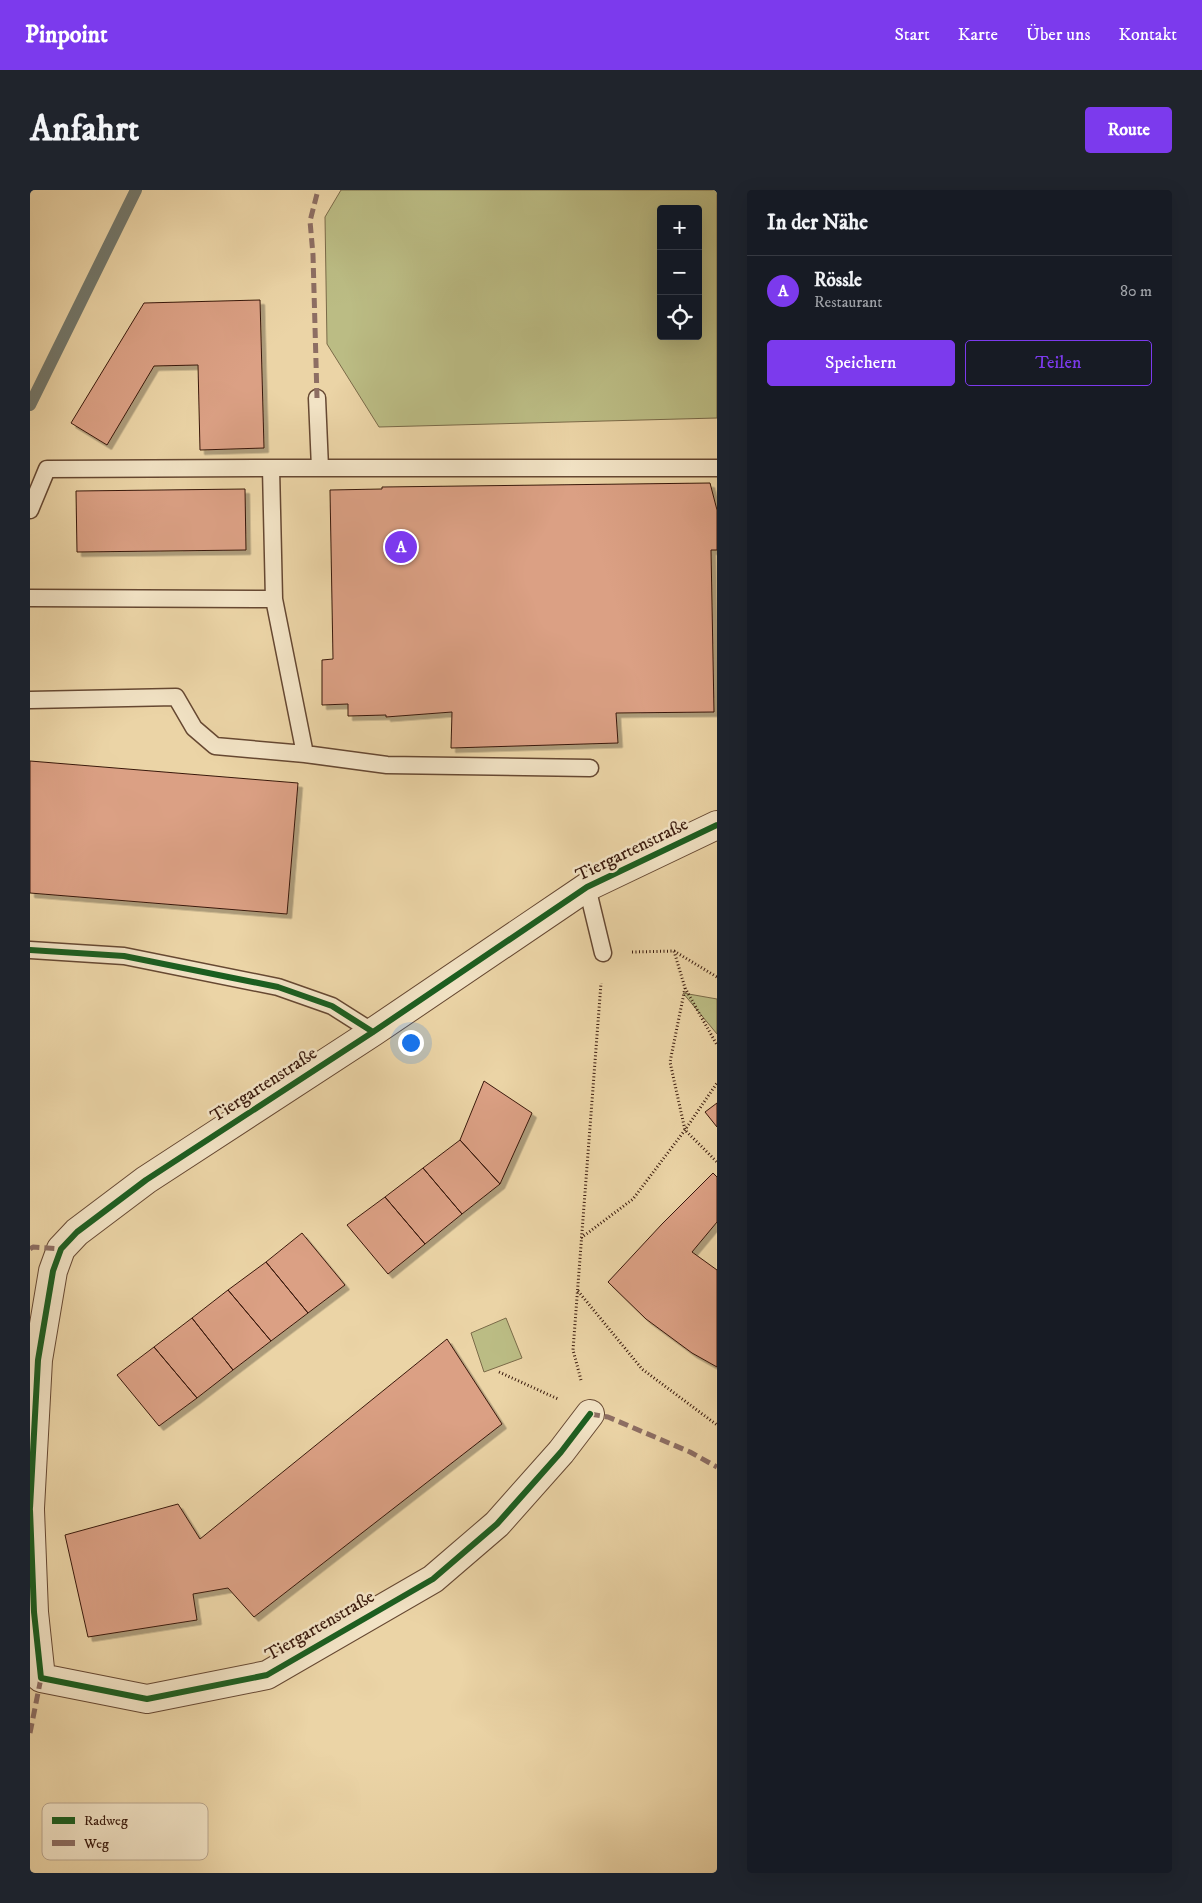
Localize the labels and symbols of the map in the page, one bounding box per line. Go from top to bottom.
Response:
pin: A [385,528,417,566]
street label: Tiergartenstraße [572,813,692,887]
your location [398,1030,424,1056]
street label: Tiergartenstraße [207,1042,321,1128]
street label: Tiergartenstraße [261,1586,379,1666]
legend [42,1803,208,1860]
text: Radweg [84,1812,128,1830]
text: Weg [83,1835,109,1853]

